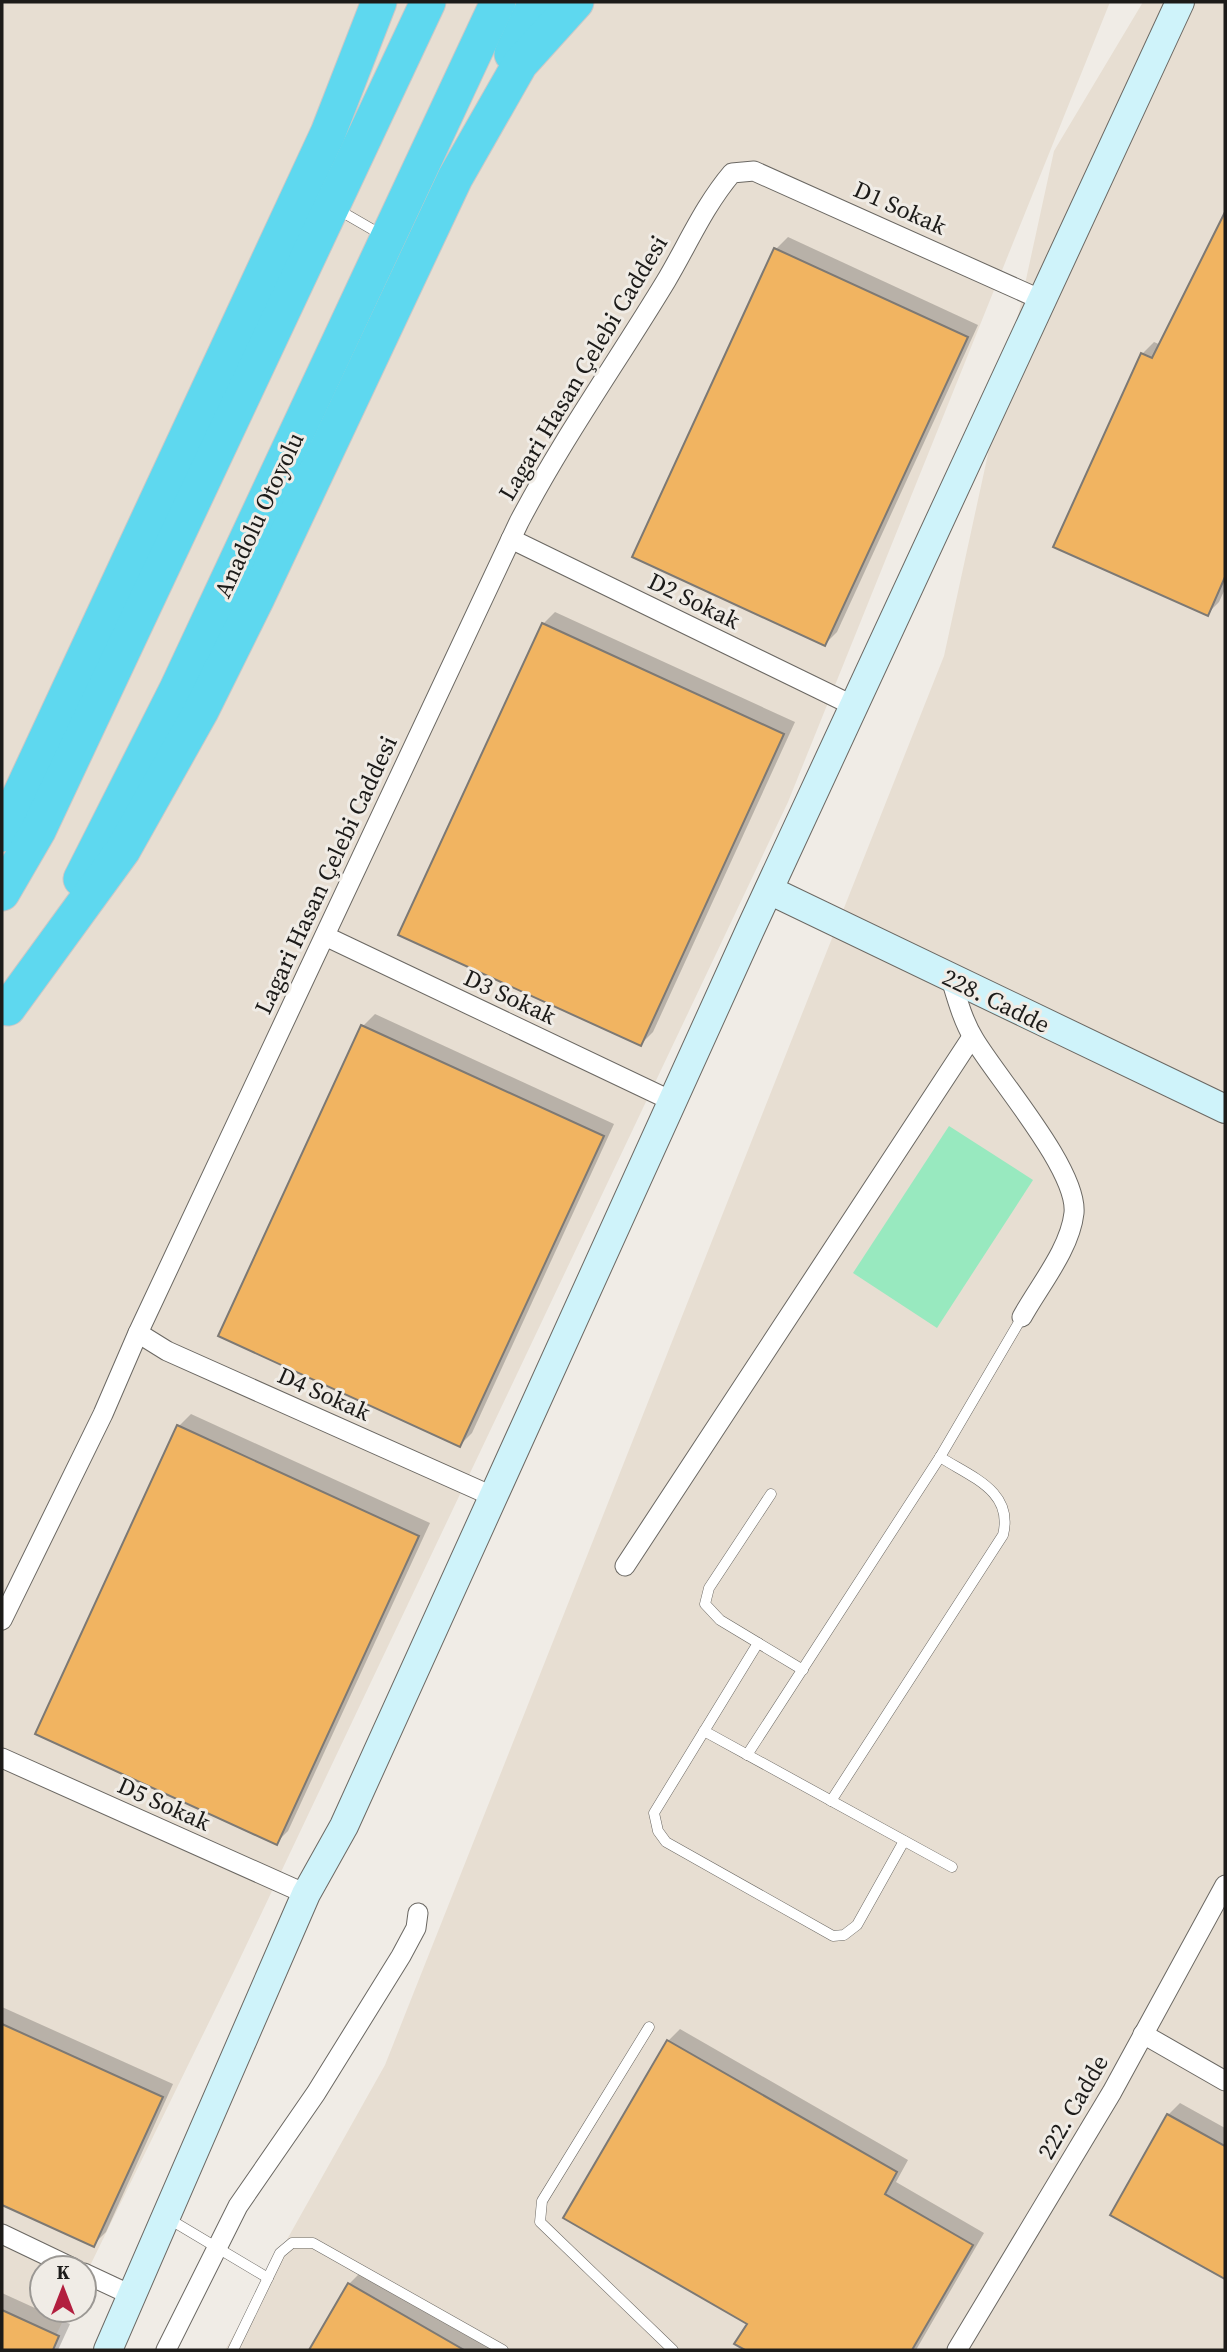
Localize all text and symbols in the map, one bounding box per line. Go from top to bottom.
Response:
street label: D1 Sokak [849,172,953,243]
street label: Lagari Hasan Çelebi Caddesi [490,229,675,506]
street label: Anadolu Otoyolu [206,427,311,603]
street label: D2 Sokak [643,564,746,637]
street label: Lagari Hasan Çelebi Caddesi [246,730,405,1019]
street label: 228. Cadde [937,960,1055,1041]
street label: D3 Sokak [459,961,563,1033]
street label: D4 Sokak [273,1358,377,1429]
street label: D5 Sokak [113,1768,217,1839]
street label: 222. Cadde [1029,2048,1116,2165]
north arrow [28,2254,98,2324]
text: K [56,2259,70,2285]

